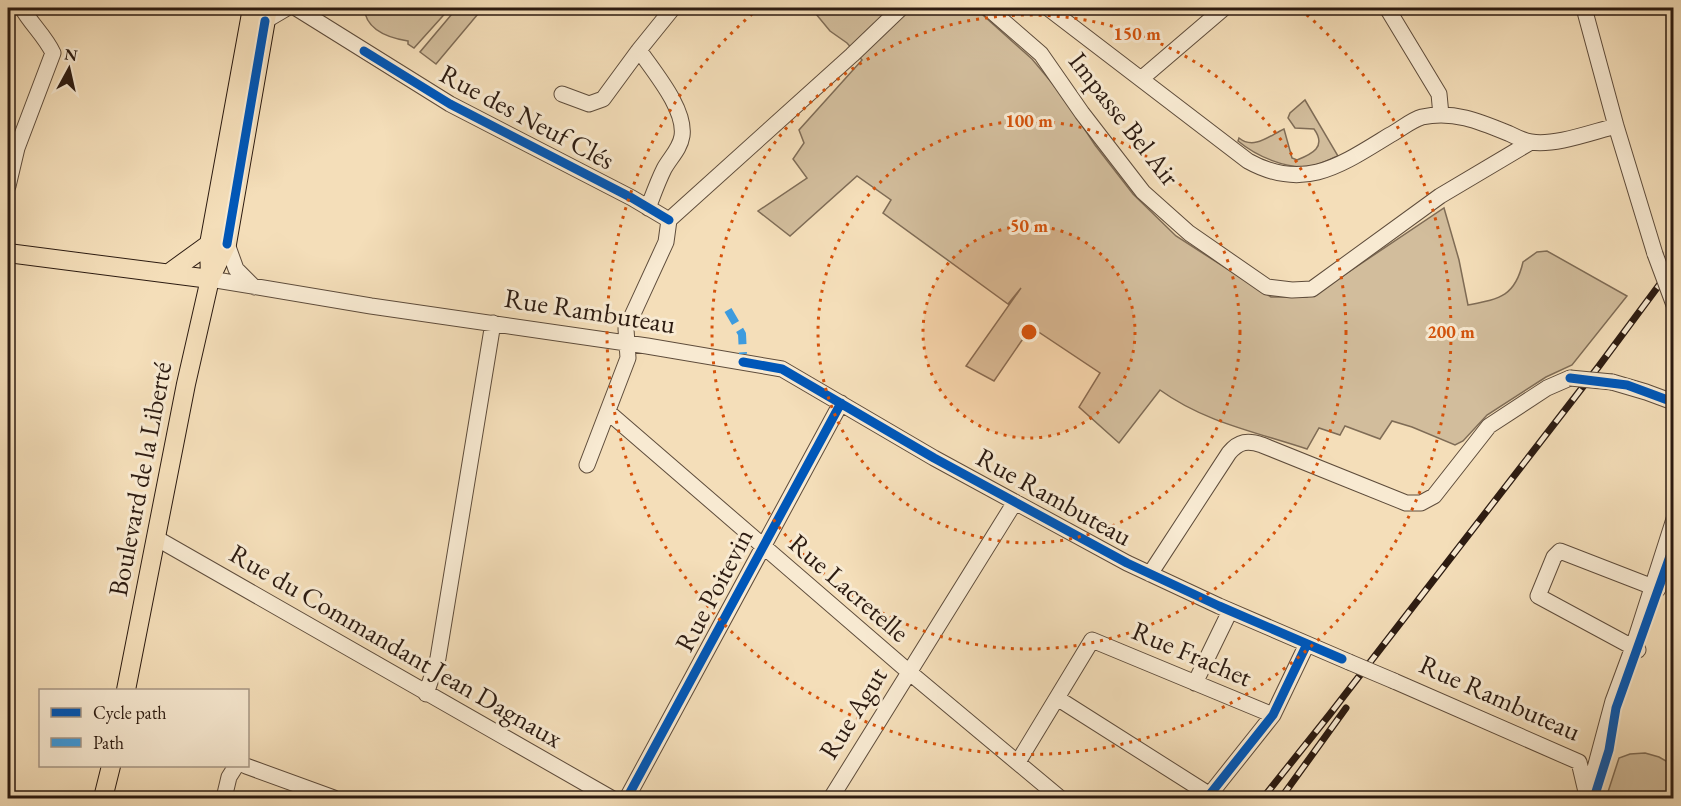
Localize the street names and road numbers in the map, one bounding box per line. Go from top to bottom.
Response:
street label: Impasse Bel Air [1061,45,1188,193]
street label: Rue des Neuf Clés [434,56,621,177]
street label: Rue Rambuteau [502,280,678,341]
street label: Boulevard de la Liberté [100,359,179,599]
street label: Rue Rambuteau [970,439,1138,554]
street label: Rue Poitevin [666,522,761,657]
street label: Rue Lacretelle [782,526,917,650]
street label: Rue du Commandant Jean Dagnaux [224,536,569,756]
street label: Rue Frachet [1127,613,1258,695]
street label: Rue Rambuteau [1414,646,1586,749]
street label: Rue Agut [811,660,895,765]

